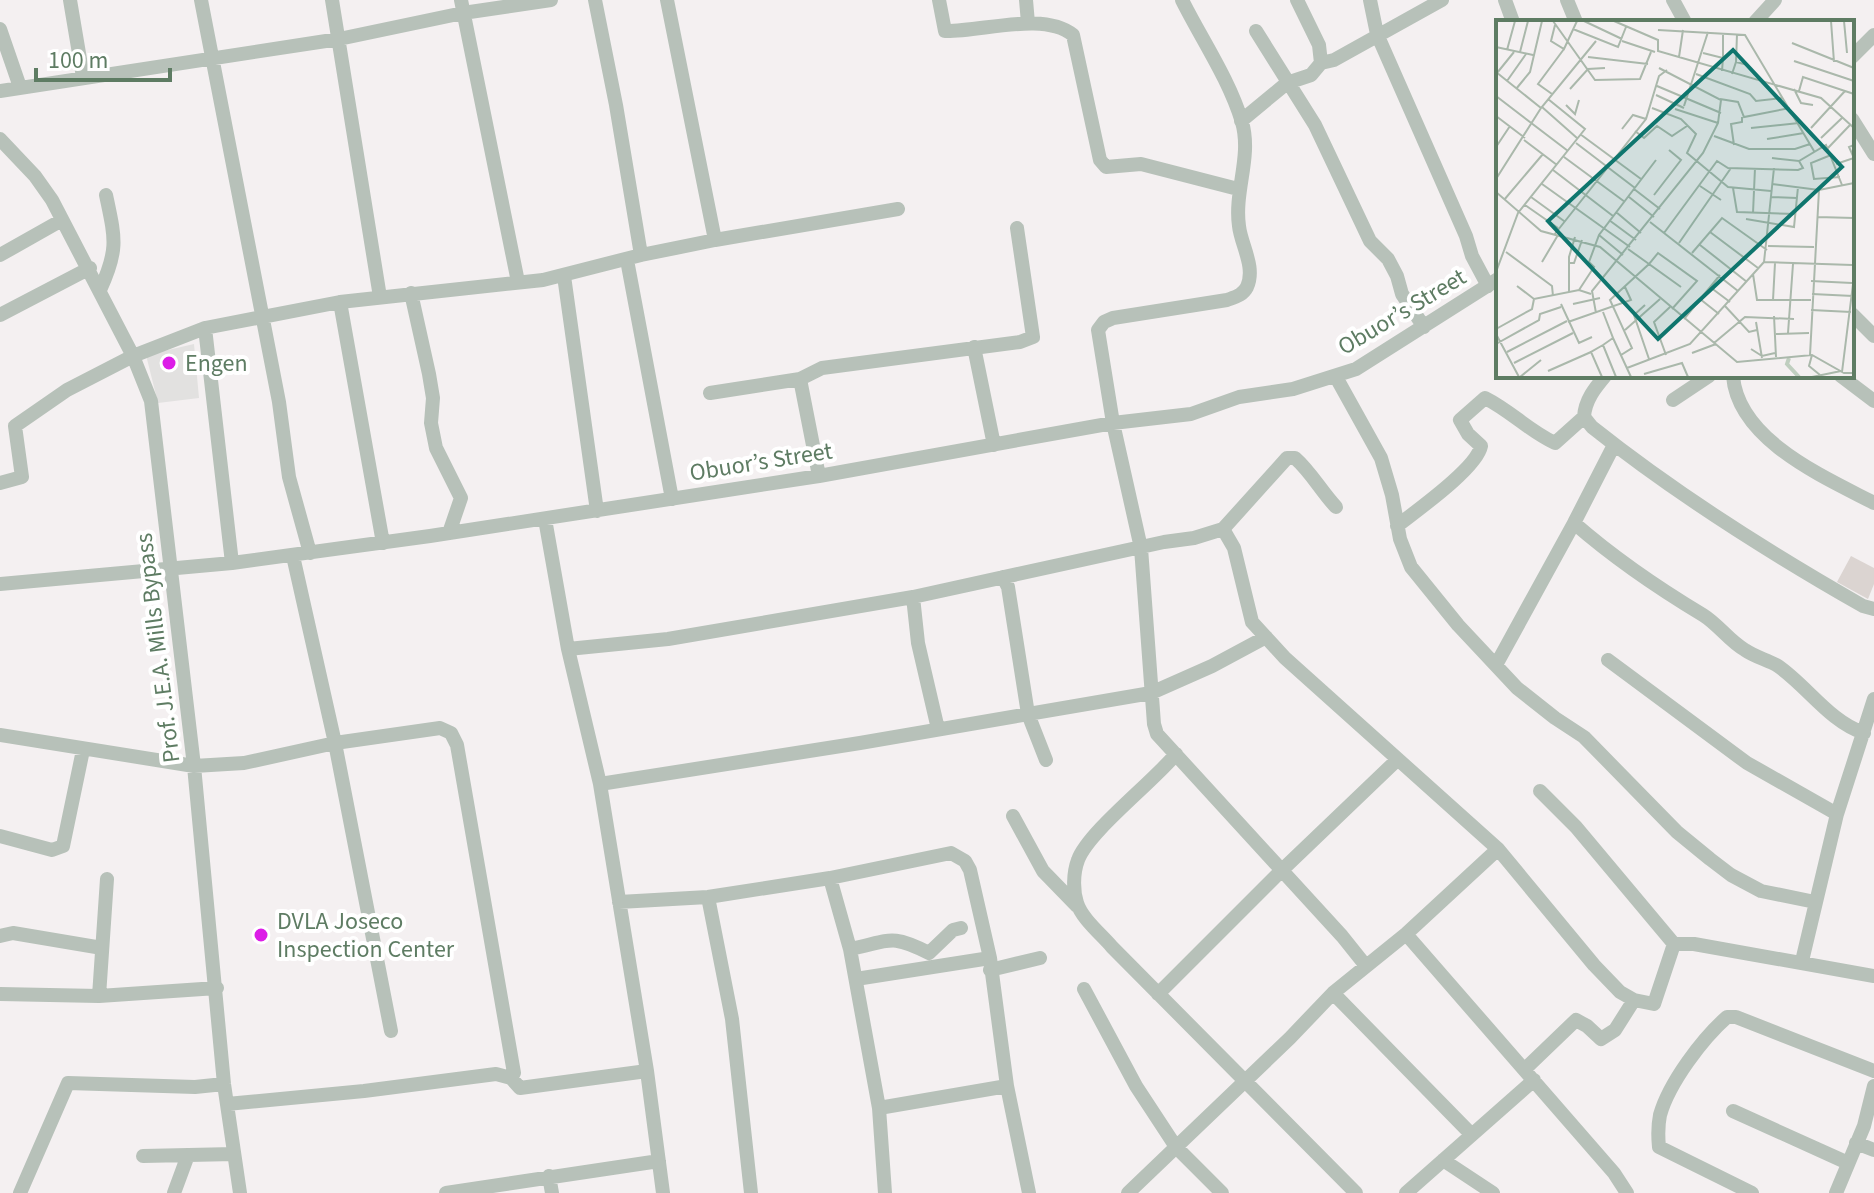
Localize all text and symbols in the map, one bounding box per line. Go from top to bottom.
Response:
inset map [1496,20,1854,378]
scale bar [36,32,170,82]
text: 100 m [48,43,108,78]
street label: Obuor’s Street [1331,260,1473,364]
place label: Engen [185,346,248,381]
marker: Engen [160,354,178,372]
street label: Obuor’s Street [687,433,835,491]
street label: Prof. J.E.A. Mills Bypass [127,531,189,765]
place label: DVLA Joseco Inspection Center [277,904,455,967]
marker: DVLA Joseco Inspection Center [252,926,270,944]

